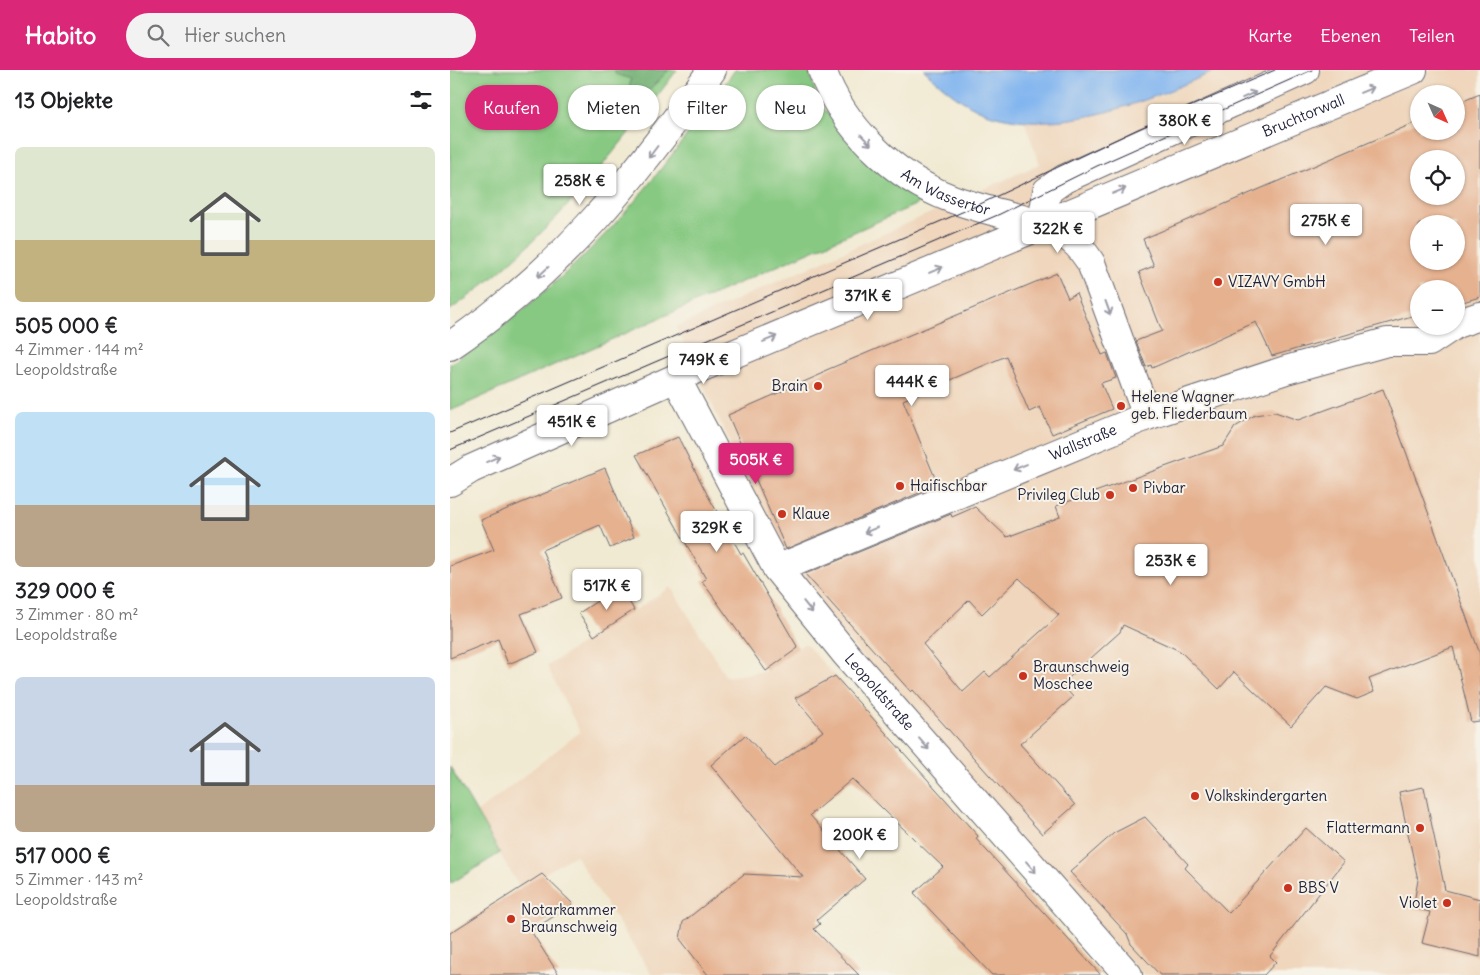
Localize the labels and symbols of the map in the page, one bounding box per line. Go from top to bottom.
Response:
one-way arrow [1358,85,1374,94]
north arrow [1410,85,1465,140]
one-way arrow [1241,89,1256,99]
street label: Bruchtorwall [1259,90,1347,141]
pin: 380K € [1144,104,1226,146]
one-way arrow [860,134,873,146]
one-way arrow [647,145,658,158]
pin: 258K € [539,164,621,206]
street label: Am Wassertor [897,164,992,219]
one-way arrow [1111,186,1126,196]
pin: 275K € [1285,204,1367,246]
pin: 322K € [1017,212,1099,254]
one-way arrow [928,264,943,273]
one-way arrow [537,266,550,278]
place label: VIZAVY GmbH [1228,272,1326,291]
marker: VIZAVY GmbH [1212,276,1224,288]
pin: 371K € [827,278,909,321]
one-way arrow [1104,300,1113,316]
one-way arrow [762,334,777,343]
pin: 749K € [663,342,745,385]
pin: 444K € [871,364,953,407]
place label: Brain [772,376,808,395]
marker: Brain [812,380,824,392]
place label: Helene Wagner geb. Fliederbaum [1131,387,1247,423]
marker: Helene Wagner geb. Fliederbaum [1115,400,1127,412]
pin: 451K € [531,404,613,447]
street label: Wallstraße [1046,420,1119,464]
pin: 505K € [715,442,797,485]
one-way arrow [485,453,500,463]
one-way arrow [1013,463,1028,472]
place label: Haifischbar [910,476,987,495]
place label: Pivbar [1143,478,1186,497]
marker: Haifischbar [894,480,906,492]
marker: Pivbar [1127,482,1139,494]
place label: Privileg Club [1017,485,1100,504]
marker: Privileg Club [1104,489,1116,501]
place label: Klaue [792,504,830,523]
marker: Klaue [776,508,788,520]
pin: 329K € [676,510,758,553]
one-way arrow [864,526,879,535]
pin: 253K € [1130,544,1212,586]
pin: 517K € [566,568,648,611]
one-way arrow [802,600,813,613]
street label: Leopoldstraße [841,649,918,734]
place label: Braunschweig Moschee [1033,657,1129,693]
marker: Braunschweig Moschee [1017,670,1029,682]
one-way arrow [919,738,930,751]
place label: Volkskindergarten [1205,786,1328,805]
marker: Volkskindergarten [1189,790,1201,802]
pin: 200K € [819,818,901,860]
place label: Flattermann [1326,818,1410,837]
marker: Flattermann [1414,822,1426,834]
one-way arrow [1026,860,1037,873]
place label: BBS V [1298,878,1339,897]
marker: BBS V [1282,882,1294,894]
place label: Violet [1399,893,1437,912]
marker: Violet [1441,897,1453,909]
place label: Notarkammer Braunschweig [521,900,617,936]
marker: Notarkammer Braunschweig [505,913,517,925]

